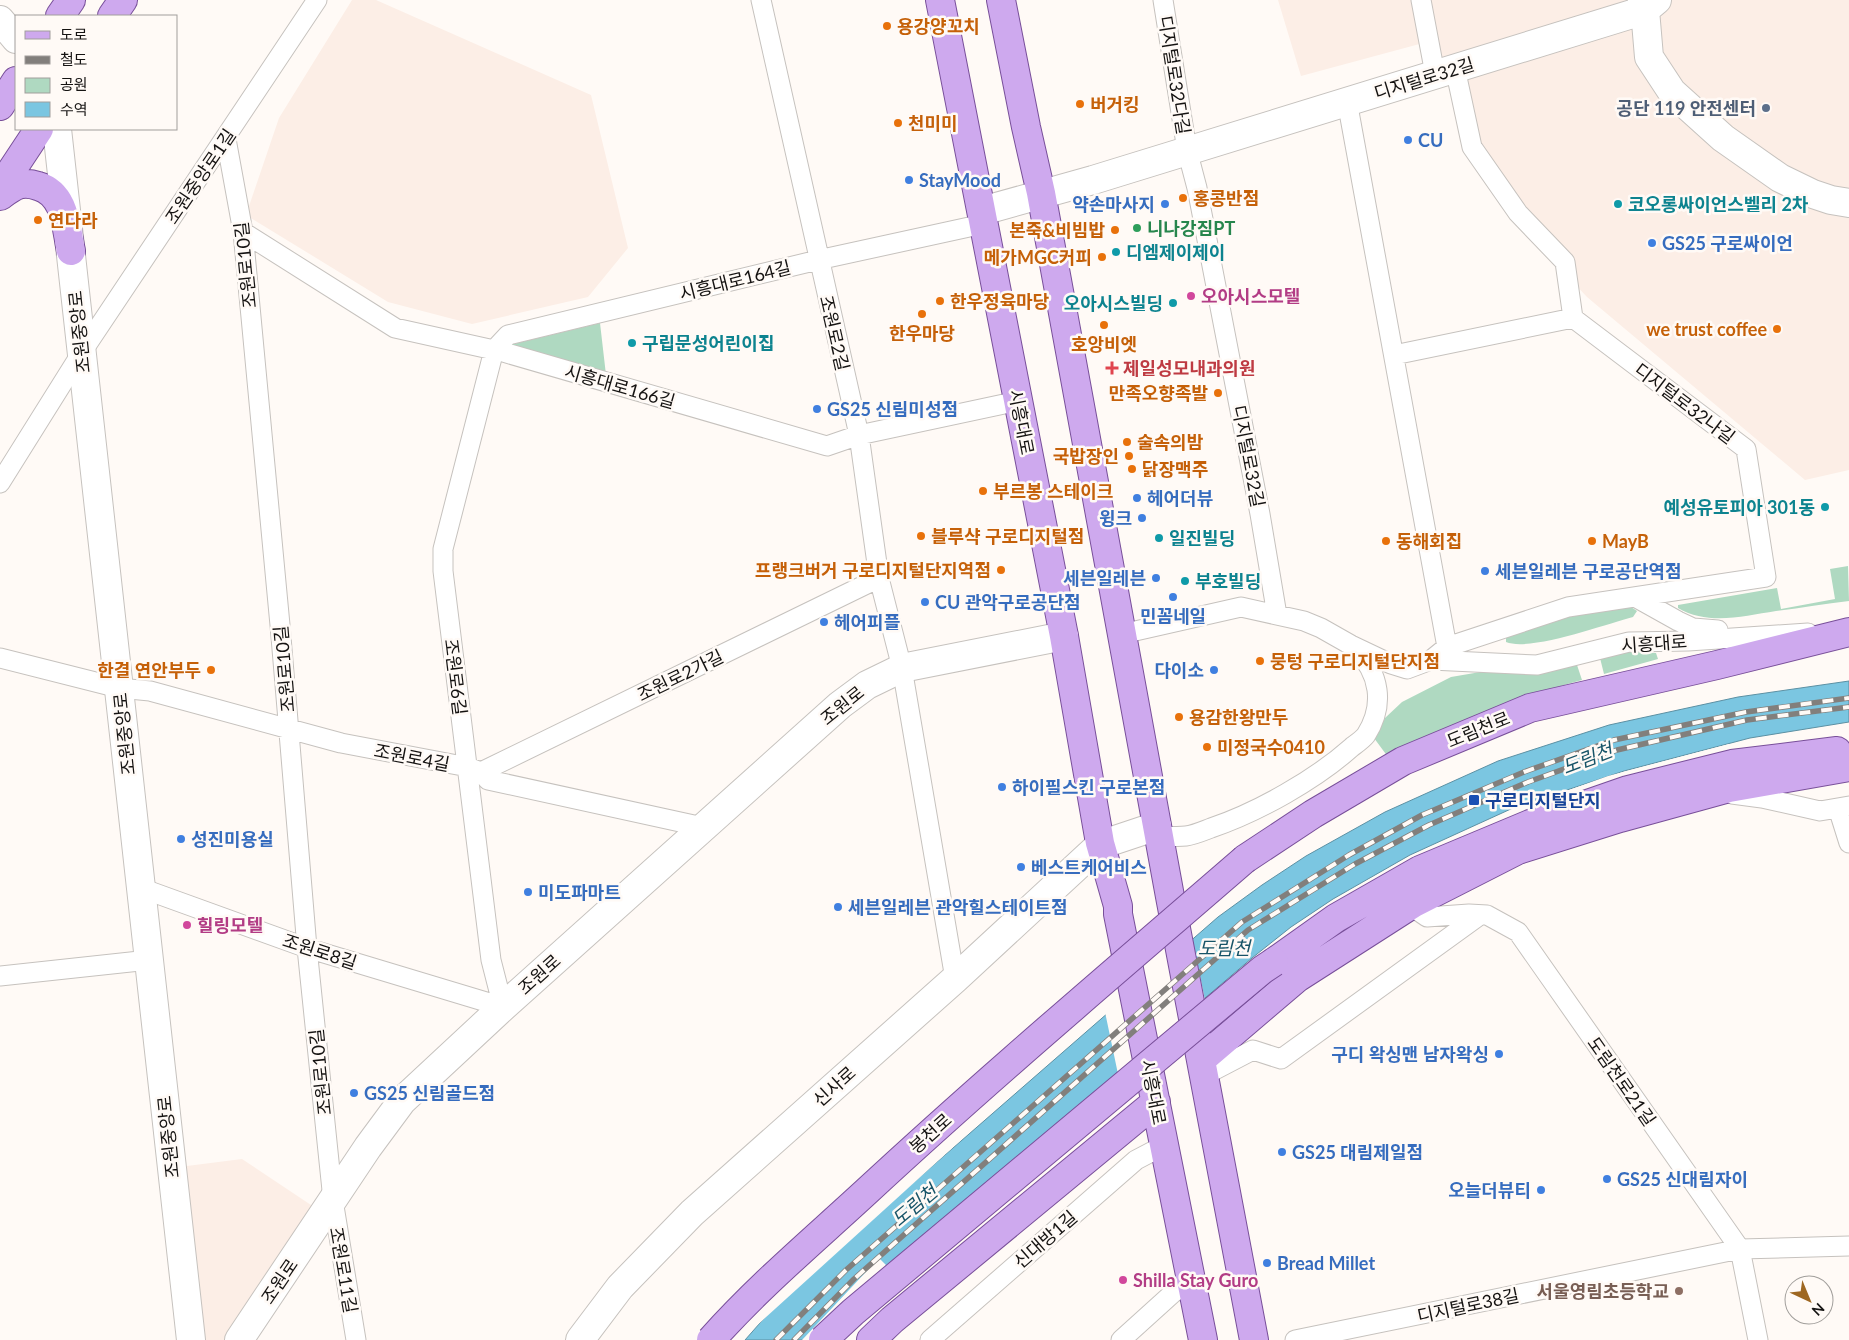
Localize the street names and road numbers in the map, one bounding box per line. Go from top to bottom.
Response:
street label: 디지털로32다길 [1155,14,1195,136]
street label: 디지털로32길 [1371,52,1477,104]
street label: 조원중앙로1길 [160,124,240,228]
street label: 조원로10길 [230,221,260,309]
street label: 시흥대로164길 [677,256,793,304]
street label: 조원중앙로 [64,290,94,374]
street label: 조원로2길 [816,293,854,373]
street label: 디지털로32나길 [1630,358,1740,448]
street label: 시흥대로166길 [562,360,678,412]
street label: 시흥대로 [1005,387,1039,457]
street label: 디지털로32길 [1228,403,1270,509]
street label: 조원로10길 [269,625,299,713]
street label: 시흥대로 [1620,630,1688,656]
street label: 조원로6길 [440,638,472,716]
street label: 조원로2가길 [633,645,727,705]
street label: 조원로 [816,681,868,729]
street label: 조원중앙로 [109,692,139,776]
street label: 도림천로 [1443,706,1513,752]
street label: 조원로4길 [372,739,452,775]
street label: 조원로8길 [280,929,360,973]
street label: 조원로 [513,949,565,999]
street label: 조원로10길 [305,1028,335,1116]
street label: 도림천로21길 [1583,1032,1661,1130]
street label: 시흥대로 [1137,1057,1171,1127]
street label: 신사로 [808,1061,860,1111]
street label: 조원중앙로 [153,1095,183,1179]
street label: 봉천로 [904,1108,956,1158]
street label: 신대방1길 [1009,1206,1081,1272]
street label: 조원로11길 [326,1225,362,1315]
street label: 조원로 [256,1254,302,1308]
street label: 디지털로38길 [1415,1283,1521,1327]

